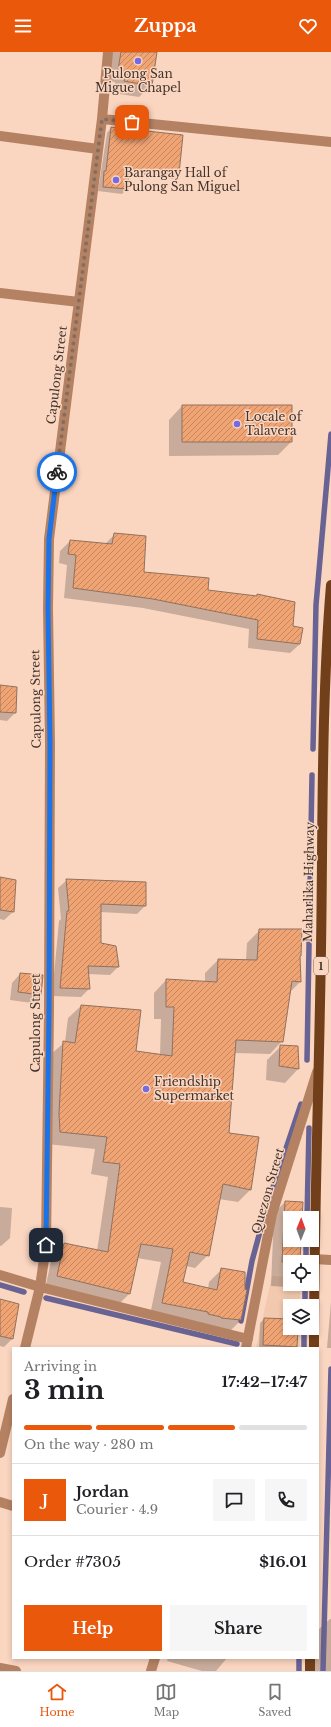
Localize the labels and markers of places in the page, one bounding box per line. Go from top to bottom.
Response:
marker: Pulong San Migue Chapel [133,56,143,66]
place label: Pulong San Migue Chapel [95,66,181,95]
pin [115,105,149,139]
place label: Barangay Hall of Pulong San Miguel [124,165,240,194]
marker: Barangay Hall of Pulong San Miguel [111,175,121,185]
place label: Locale of Talavera [245,409,304,438]
marker: Locale of Talavera [232,419,242,429]
place label: Friendship Supermarket [154,1074,235,1103]
marker: Friendship Supermarket [141,1084,151,1094]
pin [29,1228,63,1262]

